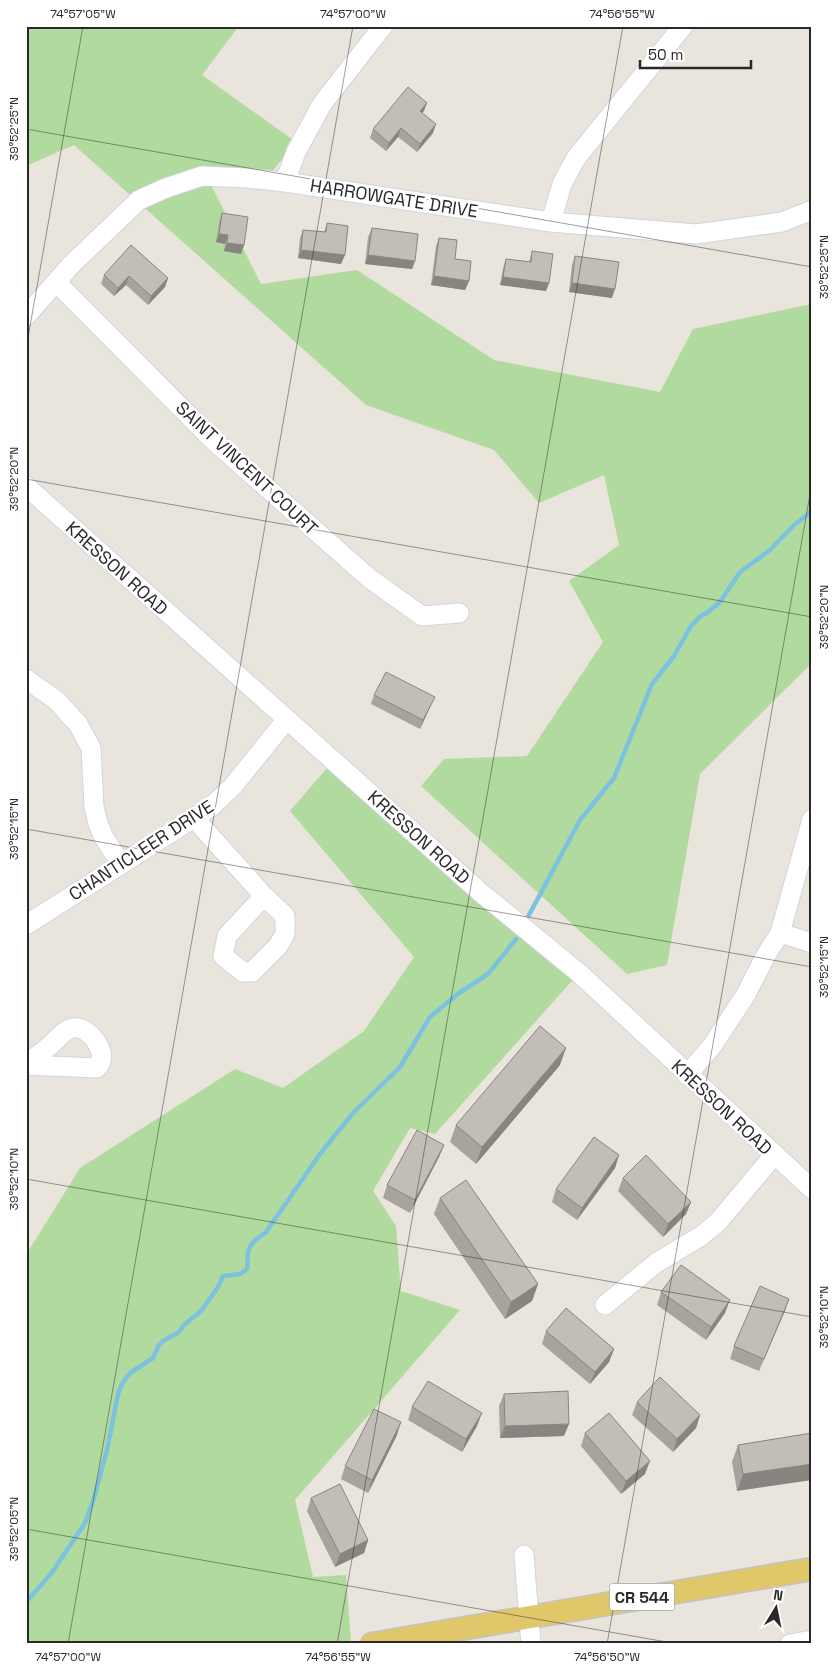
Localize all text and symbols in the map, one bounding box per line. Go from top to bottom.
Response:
text: 74°57'05"W [50,6,116,22]
text: 74°57'00"W [320,6,386,22]
text: 74°56'55"W [589,6,655,22]
scale bar [640,38,752,70]
text: 50 m [648,45,683,64]
text: 39°52'25"N [6,97,22,161]
street label: HARROWGATE DRIVE [308,173,480,223]
text: 39°52'25"N [816,235,832,299]
street label: SAINT VINCENT COURT [171,396,323,540]
text: 39°52'20"N [6,447,22,511]
street label: KRESSON ROAD [61,516,173,620]
text: 39°52'20"N [816,585,832,649]
street label: KRESSON ROAD [363,785,475,889]
street label: CHANTICLEER DRIVE [64,795,218,905]
text: 39°52'15"N [6,798,22,860]
text: 39°52'15"N [816,936,832,998]
street label: KRESSON ROAD [667,1054,777,1160]
text: 39°52'10"N [6,1148,22,1210]
text: 39°52'10"N [816,1286,832,1348]
text: 39°52'05"N [6,1497,22,1561]
north arrow [750,1582,800,1632]
road number: CR 544 [610,1584,674,1610]
text: N [772,1586,784,1605]
text: 74°57'00"W [35,1649,101,1665]
text: 74°56'55"W [305,1649,371,1665]
text: 74°56'50"W [574,1649,641,1665]

